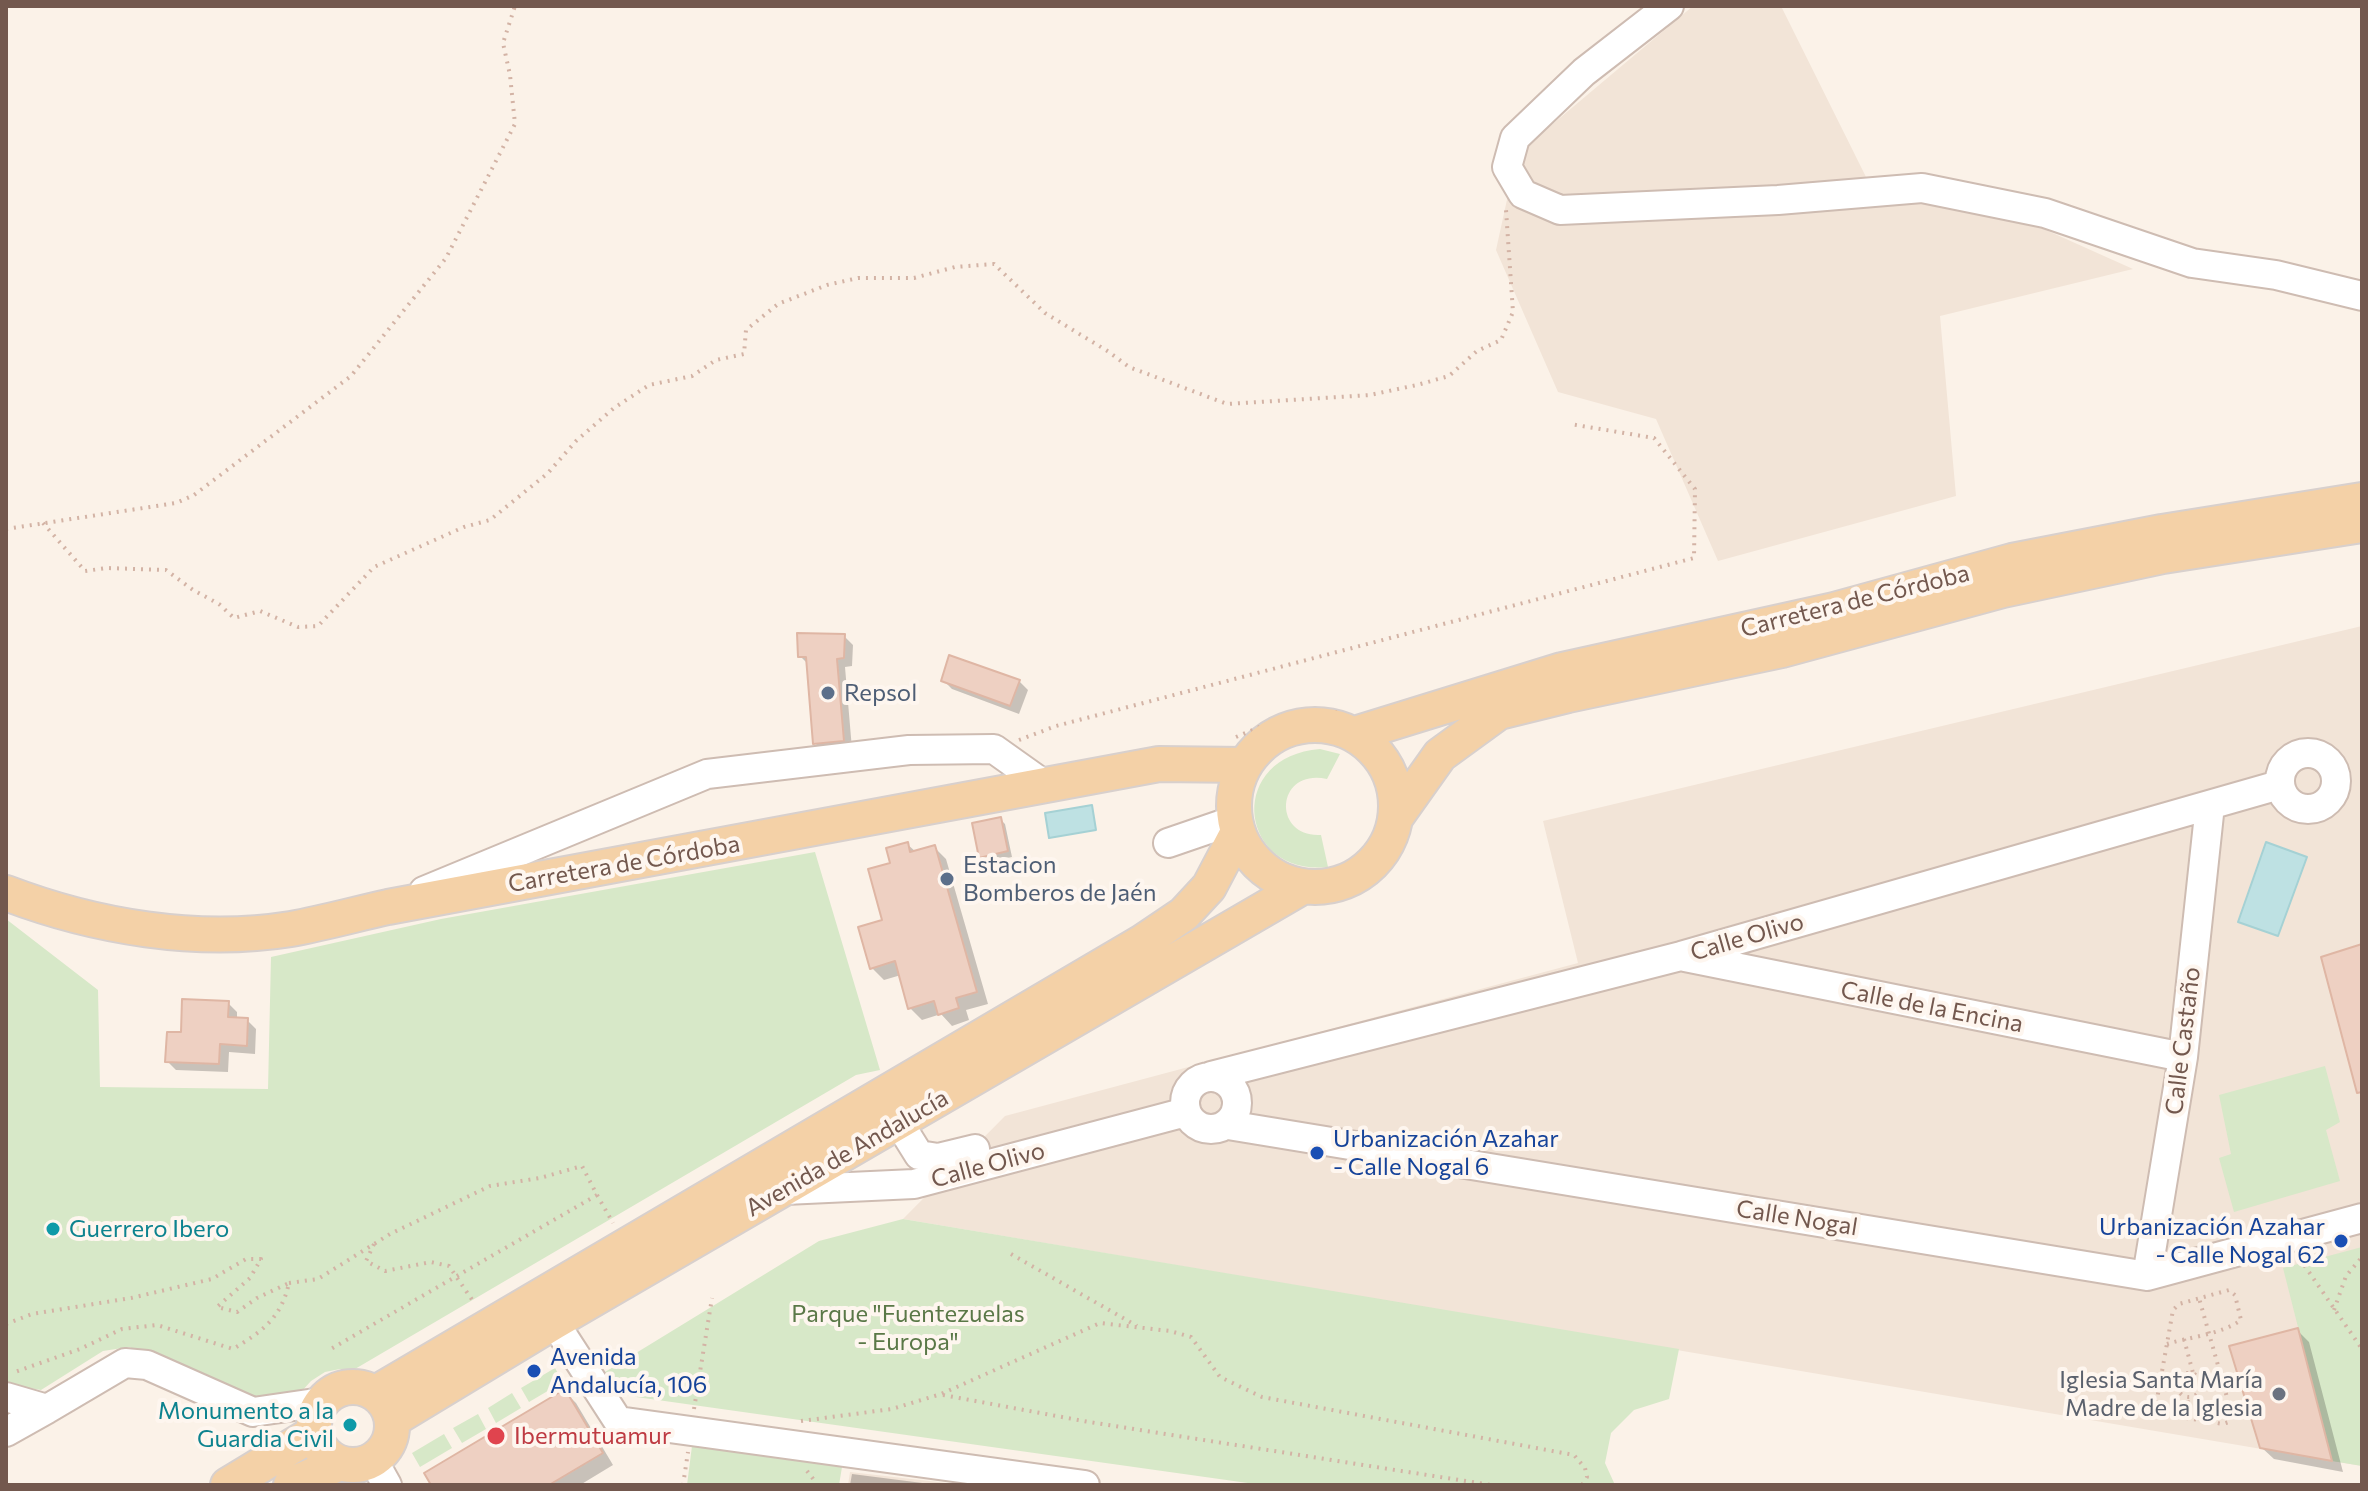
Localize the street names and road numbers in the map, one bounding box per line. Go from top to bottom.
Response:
street label: Carretera de Córdoba [1737,559,1973,643]
street label: Carretera de Córdoba [506,829,742,899]
street label: Calle Olivo [1687,907,1807,967]
street label: Calle Castaño [2160,965,2206,1117]
street label: Calle de la Encina [1838,975,2026,1039]
street label: Avenida de Andalucía [741,1083,953,1223]
street label: Calle Olivo [928,1136,1048,1194]
street label: Calle Nogal [1734,1194,1860,1242]

